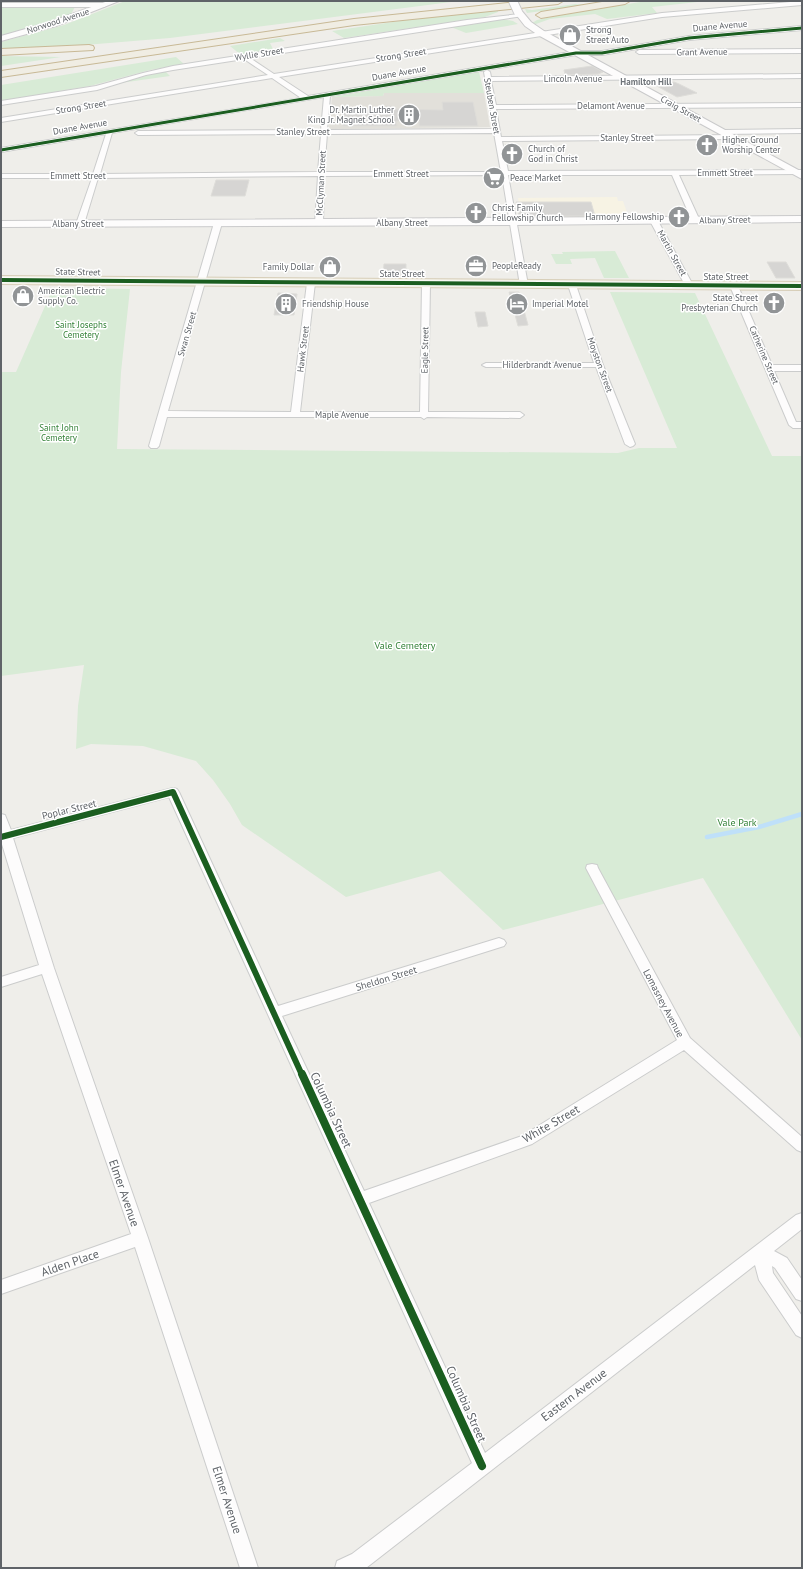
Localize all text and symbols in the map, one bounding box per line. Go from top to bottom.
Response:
street label: Norwood Avenue [25,5,91,36]
street label: Duane Avenue [692,18,748,33]
shop icon: Strong Street Auto [557,22,583,48]
place label: Strong Street Auto [586,24,629,45]
street label: Wyllie Street [234,44,284,63]
street label: Strong Street [375,45,427,64]
street label: Grant Avenue [676,46,728,57]
street label: Duane Avenue [371,62,427,83]
street label: Lincoln Avenue [544,73,603,84]
district label: Hamilton Hill [620,76,672,87]
street label: Steuben Street [482,77,503,135]
street label: Craig Street [659,93,704,124]
street label: Strong Street [55,97,107,116]
street label: Delamont Avenue [577,100,645,111]
building icon: Dr. Martin Luther King Jr. Magnet School [396,102,422,128]
place label: Dr. Martin Luther King Jr. Magnet School [308,104,394,125]
street label: Duane Avenue [52,116,108,137]
street label: Stanley Street [276,126,330,137]
street label: Stanley Street [600,132,654,143]
church icon: Higher Ground Worship Center [694,132,720,158]
place label: Higher Ground Worship Center [722,134,780,155]
church icon: Church of God in Christ [499,141,525,167]
place label: Church of God in Christ [528,143,578,164]
street label: McClyman Street [313,150,328,216]
supermarket icon: Peace Market [481,165,507,191]
street label: Emmett Street [697,167,753,178]
street label: Emmett Street [373,168,429,179]
street label: Emmett Street [50,170,106,181]
place label: Peace Market [510,172,561,183]
church icon: Christ Family Fellowship Church [463,200,489,226]
place label: Christ Family Fellowship Church [492,202,563,223]
church icon: Harmony Fellowship [666,204,692,230]
place label: Harmony Fellowship [585,211,664,222]
street label: Albany Street [699,214,751,225]
street label: Albany Street [376,217,428,228]
street label: Albany Street [52,218,104,229]
street label: Martin Street [655,228,690,278]
office icon: PeopleReady [463,253,489,279]
shop icon: Family Dollar [317,254,343,280]
place label: PeopleReady [492,260,542,271]
place label: Family Dollar [263,261,314,272]
street label: State Street [55,266,101,277]
street label: State Street [379,268,425,279]
street label: State Street [703,271,749,282]
shop icon: American Electric Supply Co. [10,283,36,309]
place label: American Electric Supply Co. [38,285,105,306]
church icon: State Street Presbyterian Church [761,290,787,316]
building icon: Friendship House [273,291,299,317]
hotel icon: Imperial Motel [504,291,530,317]
place label: State Street Presbyterian Church [681,292,758,313]
place label: Friendship House [302,298,369,309]
place label: Imperial Motel [532,298,589,309]
street label: Swan Street [175,310,198,358]
park label: Saint Josephs Cemetery [55,319,107,340]
street label: Catherine Street [747,324,782,386]
street label: Hawk Street [294,325,311,373]
street label: Eagle Street [419,327,430,373]
street label: Moyston Street [585,336,616,394]
street label: Hilderbrandt Avenue [503,359,582,370]
street label: Maple Avenue [315,409,369,420]
park label: Saint John Cemetery [39,422,79,443]
park label: Vale Cemetery [374,639,436,652]
street label: Poplar Street [41,796,98,823]
park label: Vale Park [716,816,757,829]
street label: Sheldon Street [354,963,419,994]
street label: Lomasney Avenue [640,967,687,1040]
street label: Columbia Street [307,1069,356,1150]
street label: White Street [519,1101,582,1146]
street label: Elmer Avenue [106,1157,143,1228]
street label: Alden Place [39,1246,101,1279]
street label: Columbia Street [443,1363,490,1444]
street label: Eastern Avenue [538,1365,610,1424]
street label: Elmer Avenue [210,1464,245,1536]

